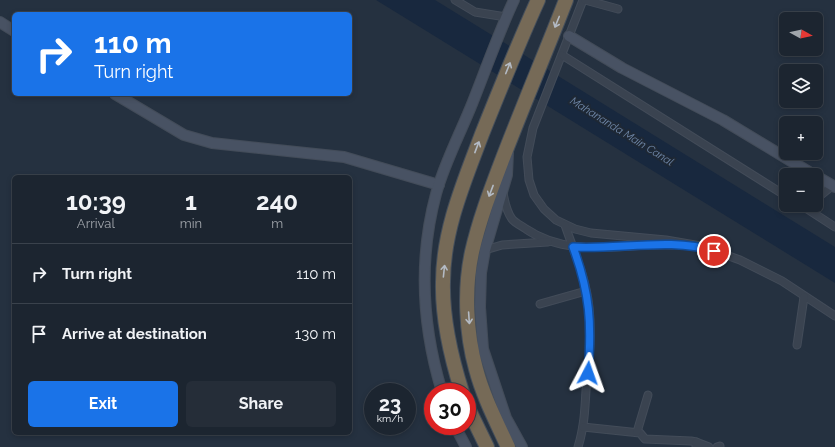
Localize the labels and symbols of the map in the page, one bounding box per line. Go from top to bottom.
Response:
north arrow [779,12,823,56]
one-way arrow [553,16,561,28]
one-way arrow [505,63,512,75]
water label: Mahananda Main Canal [568,94,676,169]
one-way arrow [474,141,482,153]
one-way arrow [486,184,494,196]
pin [697,234,731,268]
one-way arrow [440,265,447,278]
one-way arrow [465,311,472,324]
position arrow [567,352,609,394]
speed limit sign: 30 [424,383,476,435]

